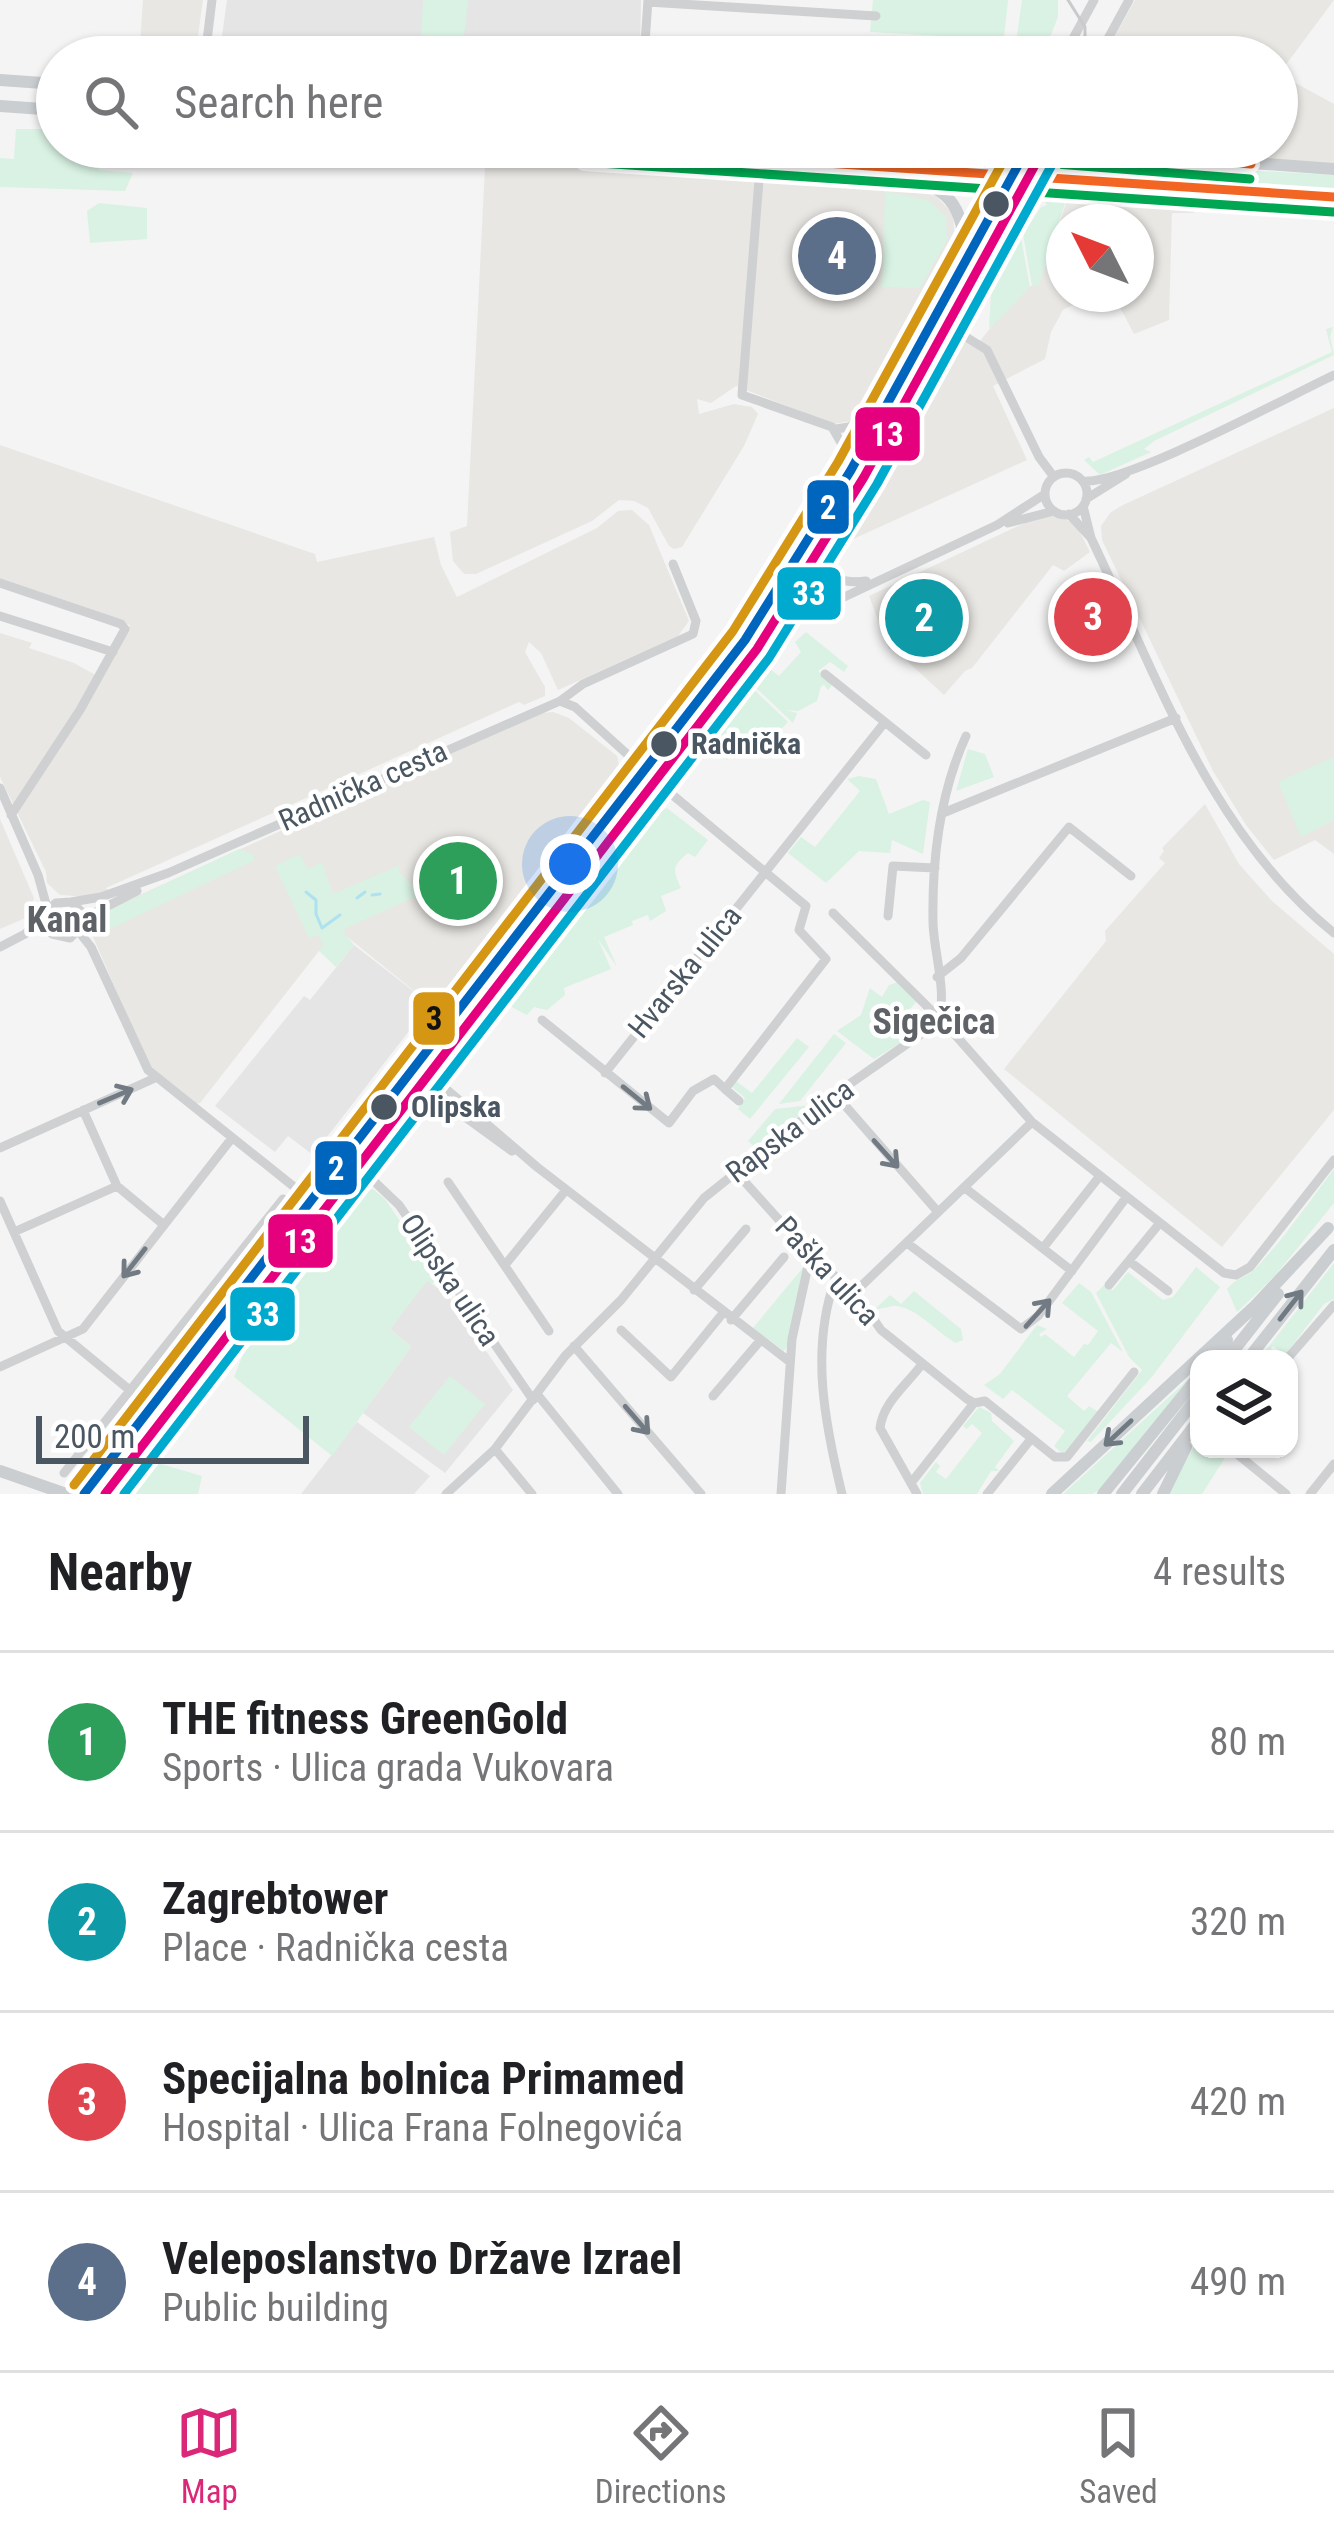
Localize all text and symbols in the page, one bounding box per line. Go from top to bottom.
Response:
search box [36,36,1298,168]
icon: search [78,69,144,135]
text: Search here [174,76,383,129]
unlabelled marker [980,188,1012,220]
north arrow [1046,204,1154,312]
pin: 4 [798,211,876,301]
line badge: 13 [853,405,922,463]
text: 13 [870,415,904,454]
line badge: 2 [805,478,851,536]
text: 2 [820,488,836,527]
line badge: 33 [775,565,843,622]
pin: 3 [1054,572,1132,662]
pin: 2 [885,573,963,663]
text: 33 [792,574,826,613]
place label: Radnička [691,726,801,761]
marker: Radnička [648,728,680,760]
street label: Radnička cesta [273,733,452,838]
your location [540,834,600,894]
pin: 1 [419,836,497,926]
district label: Kanal [27,899,107,941]
street label: Hvarska ulica [621,899,748,1045]
line badge: 3 [411,990,457,1047]
text: 3 [426,999,442,1038]
district label: Sigečica [873,1001,996,1043]
street label: Rapska ulica [719,1071,860,1190]
one-way arrow [97,1084,133,1106]
one-way arrow [620,1084,652,1111]
place label: Olipska [411,1089,501,1124]
marker: Olipska [368,1091,400,1123]
one-way arrow [872,1138,899,1168]
line badge: 2 [313,1139,359,1197]
text: 2 [328,1149,344,1188]
street label: Olipska ulica [394,1207,507,1352]
street label: Paška ulica [768,1209,886,1332]
line badge: 13 [266,1212,335,1270]
text: 13 [283,1222,317,1261]
one-way arrow [121,1247,148,1279]
line badge: 33 [228,1285,297,1343]
one-way arrow [1277,1289,1304,1321]
text: 33 [246,1295,280,1334]
one-way arrow [1023,1299,1051,1329]
map controls [1190,1350,1298,1458]
button: layers [1190,1350,1298,1458]
one-way arrow [623,1404,650,1435]
scale bar [36,1410,309,1463]
text: 200 m [54,1417,135,1456]
one-way arrow [1103,1419,1133,1447]
text: Nearby [48,1543,192,1602]
text: 4 results [1153,1549,1286,1595]
text: THE fitness GreenGold [162,1692,568,1745]
text: 1 [77,1719,97,1765]
text: 80 m [1209,1719,1286,1765]
text: Sports · Ulica grada Vukovara [162,1745,614,1791]
text: Zagrebtower [162,1872,388,1925]
text: 2 [77,1899,97,1945]
text: 320 m [1190,1899,1286,1945]
text: Place · Radnička cesta [162,1925,509,1971]
text: Specijalna bolnica Primamed [162,2052,685,2105]
text: 3 [77,2079,97,2125]
text: 420 m [1190,2079,1286,2125]
text: Hospital · Ulica Frana Folnegovića [162,2105,683,2151]
text: Veleposlanstvo Države Izrael [162,2232,682,2285]
text: 4 [77,2259,97,2305]
text: 490 m [1190,2259,1286,2305]
text: Public building [162,2285,389,2331]
tab: Map [176,2400,242,2511]
tab: Directions [595,2400,727,2511]
tab: Saved [1079,2400,1158,2511]

